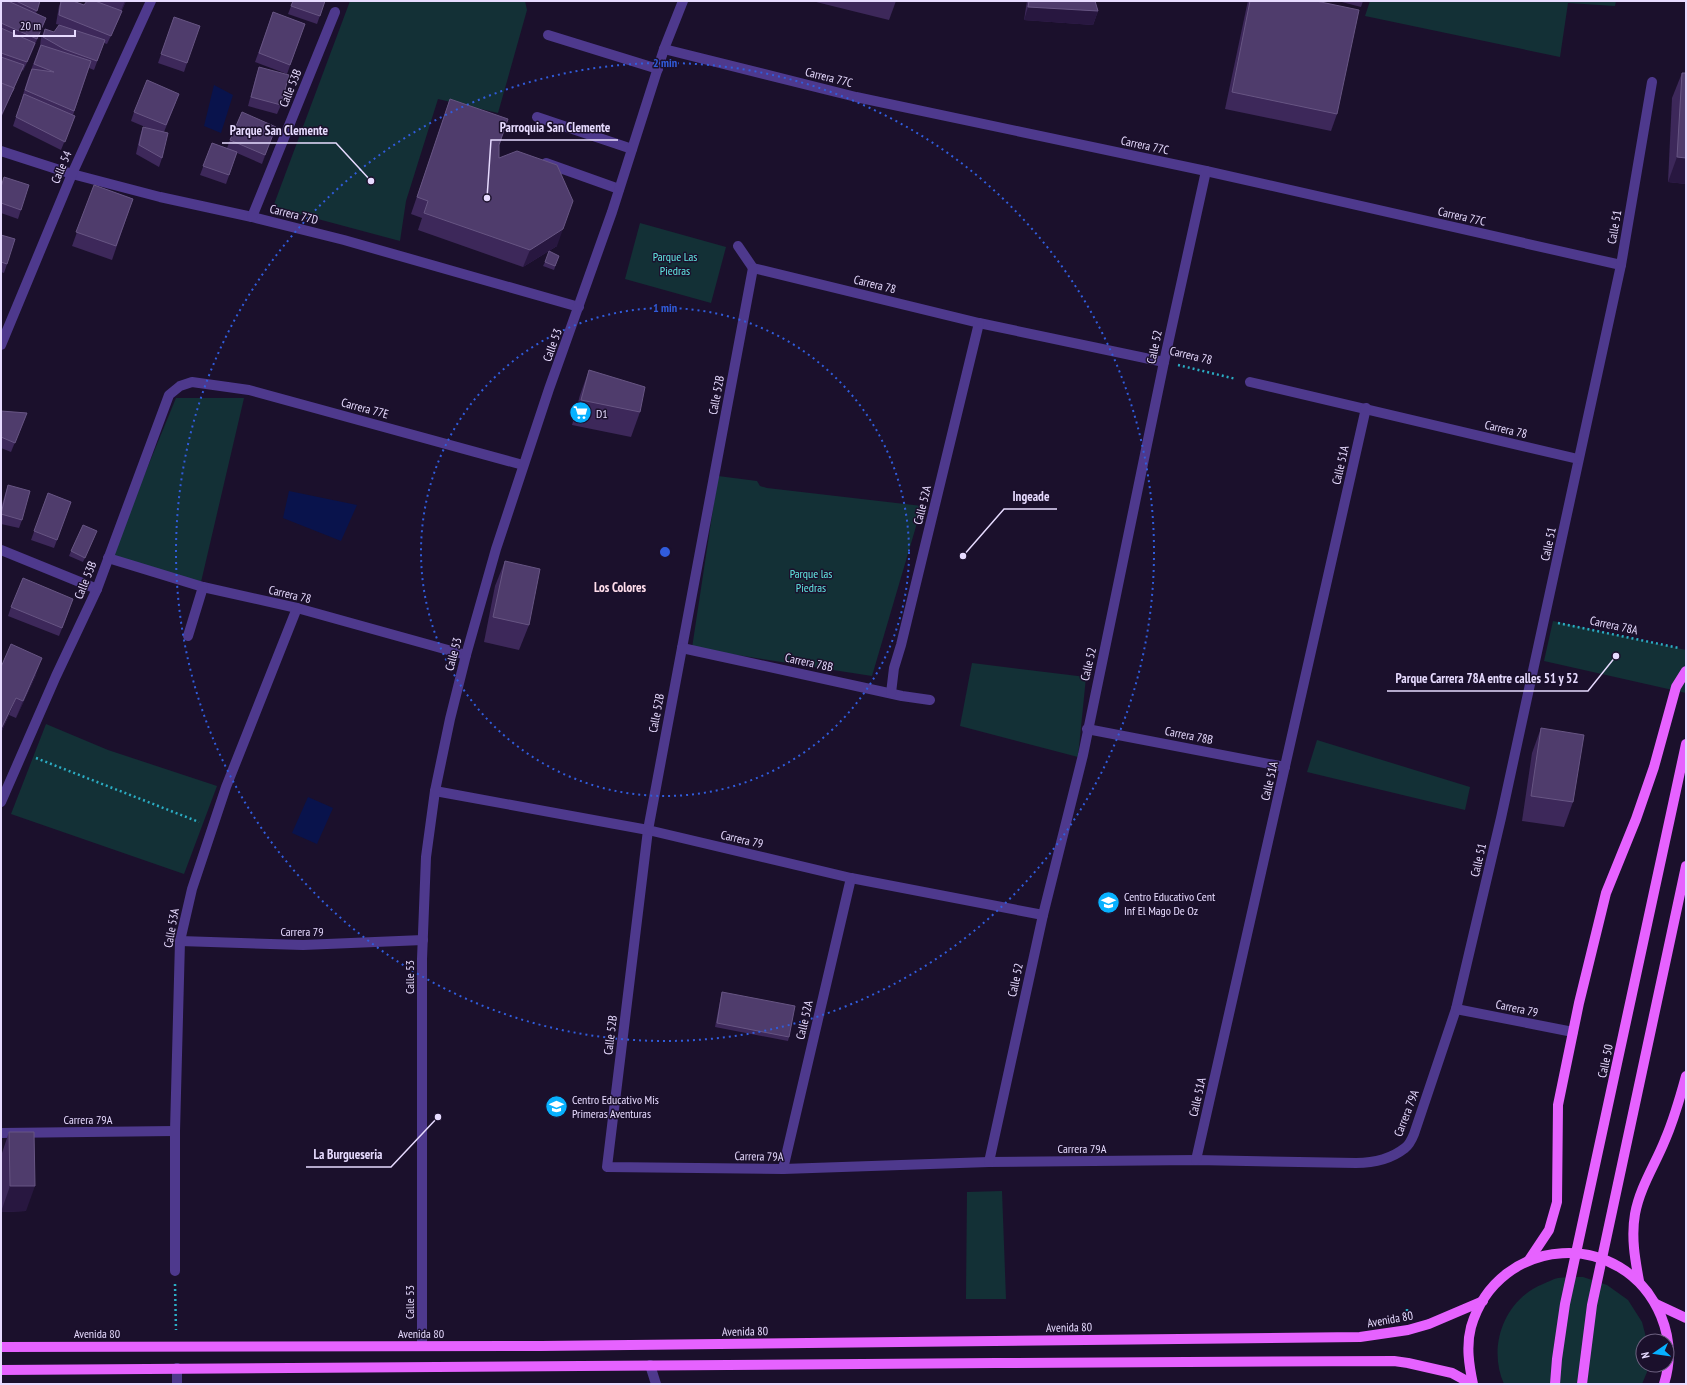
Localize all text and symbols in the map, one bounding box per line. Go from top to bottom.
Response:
scale bar [14,12,75,38]
text: 20 m [20,18,41,33]
text: 2 min [653,55,677,70]
street label: Carrera 77C [804,64,855,90]
street label: Calle 53B [276,66,305,109]
callout: Parroquia San Clemente [491,115,618,140]
callout: Parque San Clemente [222,118,336,143]
text: Parroquia San Clemente [500,119,611,136]
text: Parque San Clemente [230,122,329,139]
street label: Carrera 77C [1120,133,1171,157]
street label: Calle 54 [47,148,75,186]
street label: Carrera 77D [268,201,320,227]
street label: Carrera 77C [1437,203,1488,229]
street label: Calle 51 [1604,209,1624,245]
park label: Parque Las Piedras [653,249,697,278]
street label: Carrera 78 [852,272,898,296]
text: 1 min [653,300,677,315]
street label: Calle 53 [539,326,565,364]
street label: Calle 52 [1143,329,1165,365]
street label: Carrera 78 [1168,343,1214,367]
street label: Calle 52B [705,374,727,416]
street label: Carrera 77E [340,395,390,421]
supermarket icon: D1 [568,400,594,426]
place label: D1 [596,406,608,421]
street label: Carrera 78 [1483,417,1529,441]
street label: Calle 51A [1328,444,1352,486]
street label: Calle 52A [910,484,934,526]
callout: Ingeade [1004,484,1057,509]
text: Ingeade [1013,488,1050,505]
street label: Calle 51 [1537,526,1559,562]
centre of rings [658,545,672,559]
street label: Calle 53B [71,558,100,601]
park label: Parque las Piedras [790,566,832,595]
district label: Los Colores [594,579,647,596]
street label: Carrera 78 [267,582,313,606]
street label: Carrera 78A [1589,613,1640,637]
street label: Calle 53 [441,636,465,672]
street label: Calle 52 [1077,646,1099,682]
street label: Carrera 78B [784,650,835,674]
callout: Parque Carrera 78A entre calles 51 y 52 [1387,666,1588,691]
text: Parque Carrera 78A entre calles 51 y 52 [1395,670,1579,687]
street label: Calle 52B [645,692,667,734]
street label: Carrera 78B [1164,723,1215,747]
street label: Calle 51A [1257,760,1281,802]
street label: Carrera 79 [719,827,765,851]
street label: Calle 51 [1467,842,1489,878]
place label: Centro Educativo Cent Inf El Mago De Oz [1124,889,1216,918]
school or university icon: Centro Educativo Cent Inf El Mago De Oz [1096,890,1122,916]
street label: Calle 53A [160,907,182,949]
street label: Carrera 79 [280,924,324,939]
street label: Calle 53 [402,960,417,994]
street label: Calle 52 [1004,962,1026,998]
street label: Carrera 79 [1494,996,1540,1020]
street label: Calle 52A [792,999,816,1041]
street label: Calle 52B [600,1014,620,1056]
street label: Calle 50 [1594,1043,1616,1079]
street label: Calle 51A [1185,1076,1209,1118]
street label: Carrera 79A [1390,1087,1422,1138]
place label: Centro Educativo Mis Primeras Aventuras [572,1092,659,1121]
school or university icon: Centro Educativo Mis Primeras Aventuras [543,1093,569,1119]
street label: Carrera 79A [64,1112,113,1127]
street label: Carrera 79A [1058,1141,1107,1156]
callout: La Burgueseria [306,1142,391,1167]
text: La Burgueseria [314,1146,382,1163]
street label: Carrera 79A [734,1148,784,1164]
street label: Calle 53 [402,1285,417,1319]
street label: Avenida 80 [1366,1308,1414,1330]
street label: Avenida 80 [1046,1319,1092,1335]
street label: Avenida 80 [722,1323,768,1339]
street label: Avenida 80 [74,1326,120,1341]
street label: Avenida 80 [398,1326,444,1341]
north arrow [1635,1333,1675,1373]
text: N [1638,1351,1653,1360]

